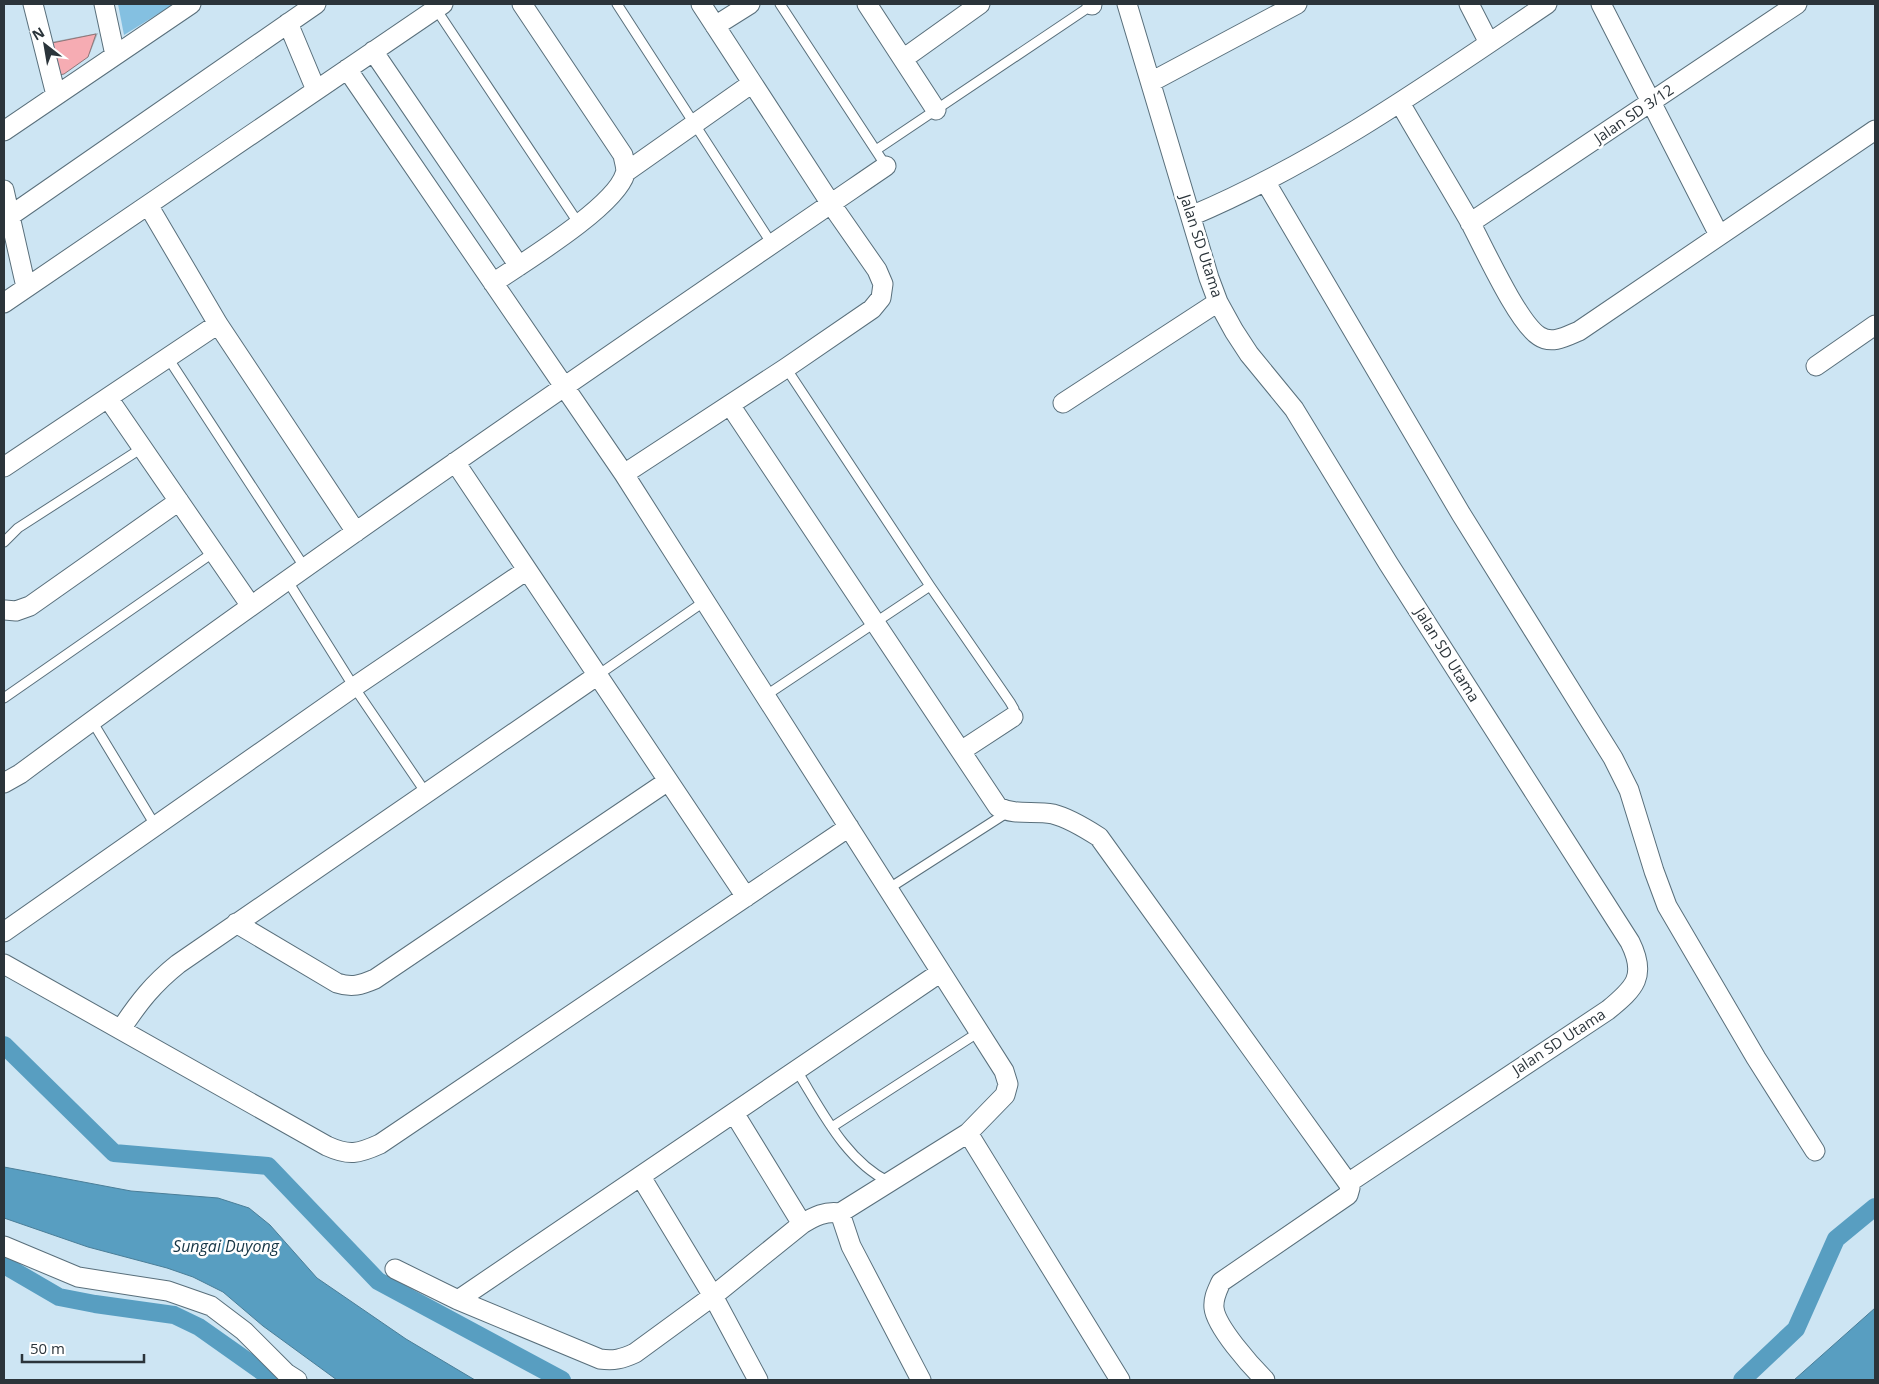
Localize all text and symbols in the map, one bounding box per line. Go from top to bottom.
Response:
north arrow [20,20,70,70]
text: N [28,22,48,45]
street label: Jalan SD 3/12 [1588,79,1677,148]
street label: Jalan SD Utama [1175,190,1228,300]
street label: Jalan SD Utama [1410,602,1485,705]
street label: Jalan SD Utama [1506,1004,1609,1080]
water label: Sungai Duyong [173,1235,280,1257]
scale bar [22,1332,145,1364]
text: 50 m [30,1338,65,1358]

